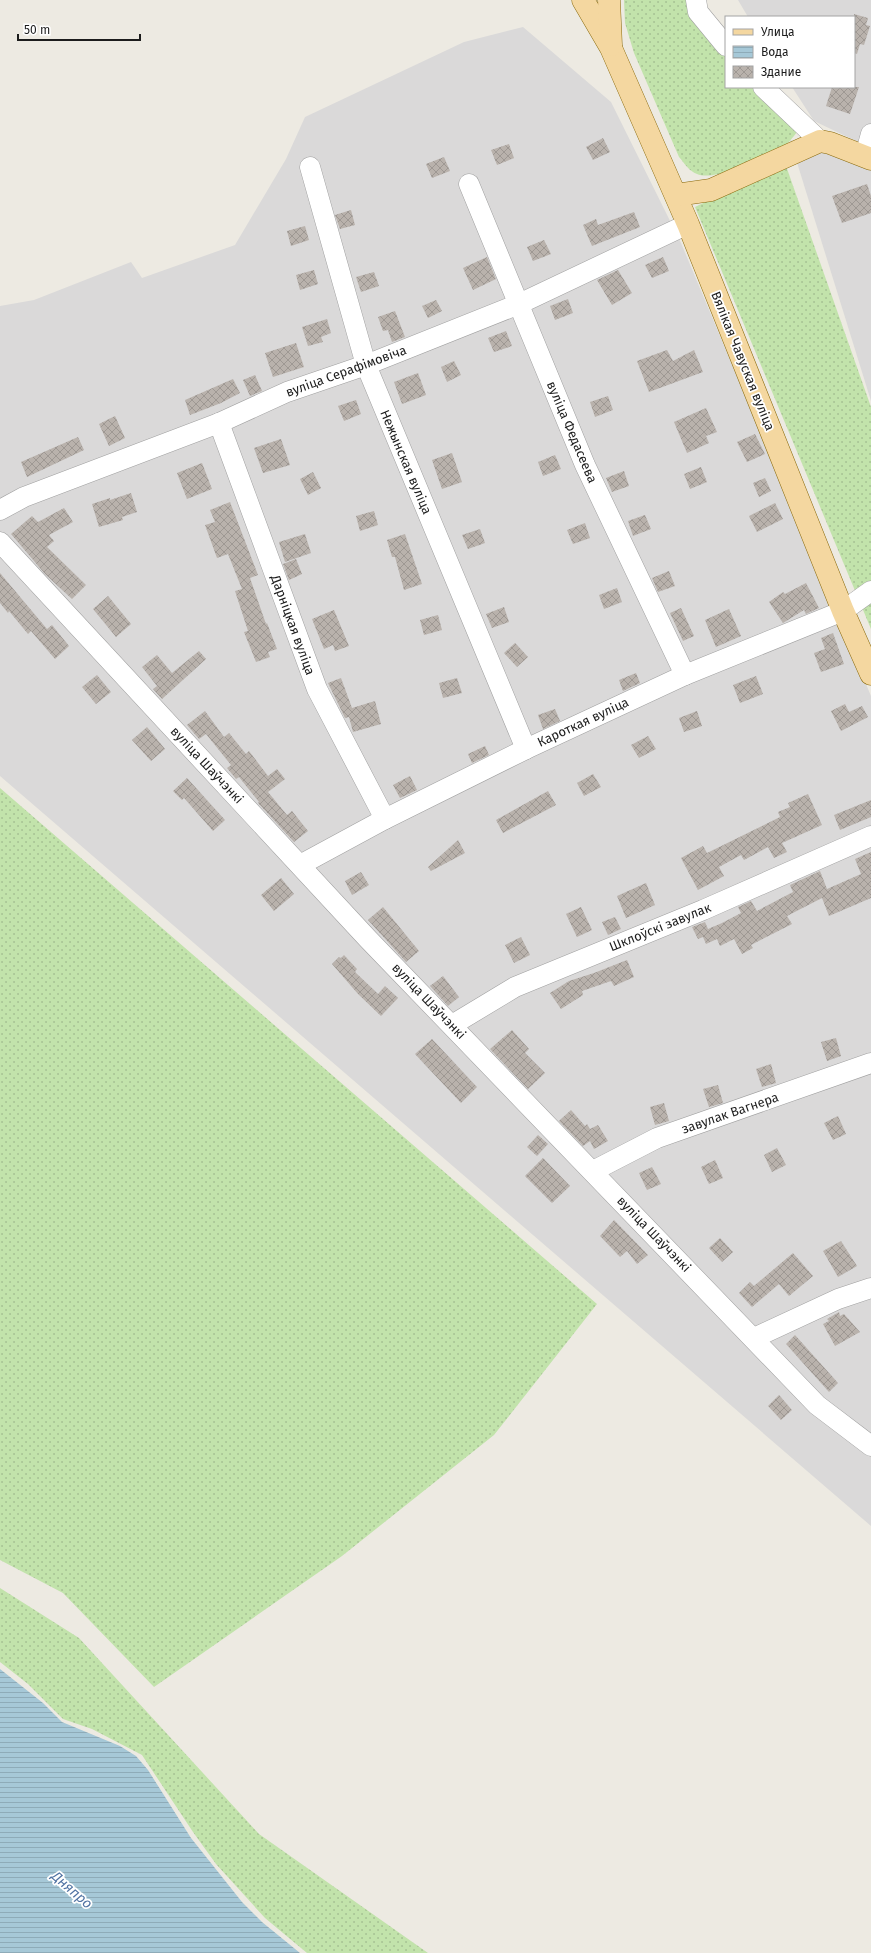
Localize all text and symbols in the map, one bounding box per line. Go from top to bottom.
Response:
scale bar [18,16,140,42]
legend [725,16,855,88]
text: 50 m [24,23,50,37]
text: Улица [761,25,795,39]
text: Вода [761,45,788,59]
text: Здание [761,65,801,79]
street label: Вялікая Чавуская вуліца [708,289,778,433]
street label: вуліца Серафімовіча [284,342,408,400]
street label: вуліца Федасеева [544,379,600,485]
street label: Нежынская вуліца [377,407,435,517]
street label: Дарніцкая вуліца [268,572,318,677]
street label: Кароткая вуліца [535,694,631,750]
street label: вуліца Шаўчэнкі [168,723,246,807]
street label: Шклоўскі завулак [607,900,713,954]
street label: вуліца Шаўчэнкі [389,960,469,1042]
street label: завулак Вагнера [680,1089,780,1137]
street label: вуліца Шаўчэнкі [614,1193,694,1275]
water label: Дняпро [47,1867,96,1912]

